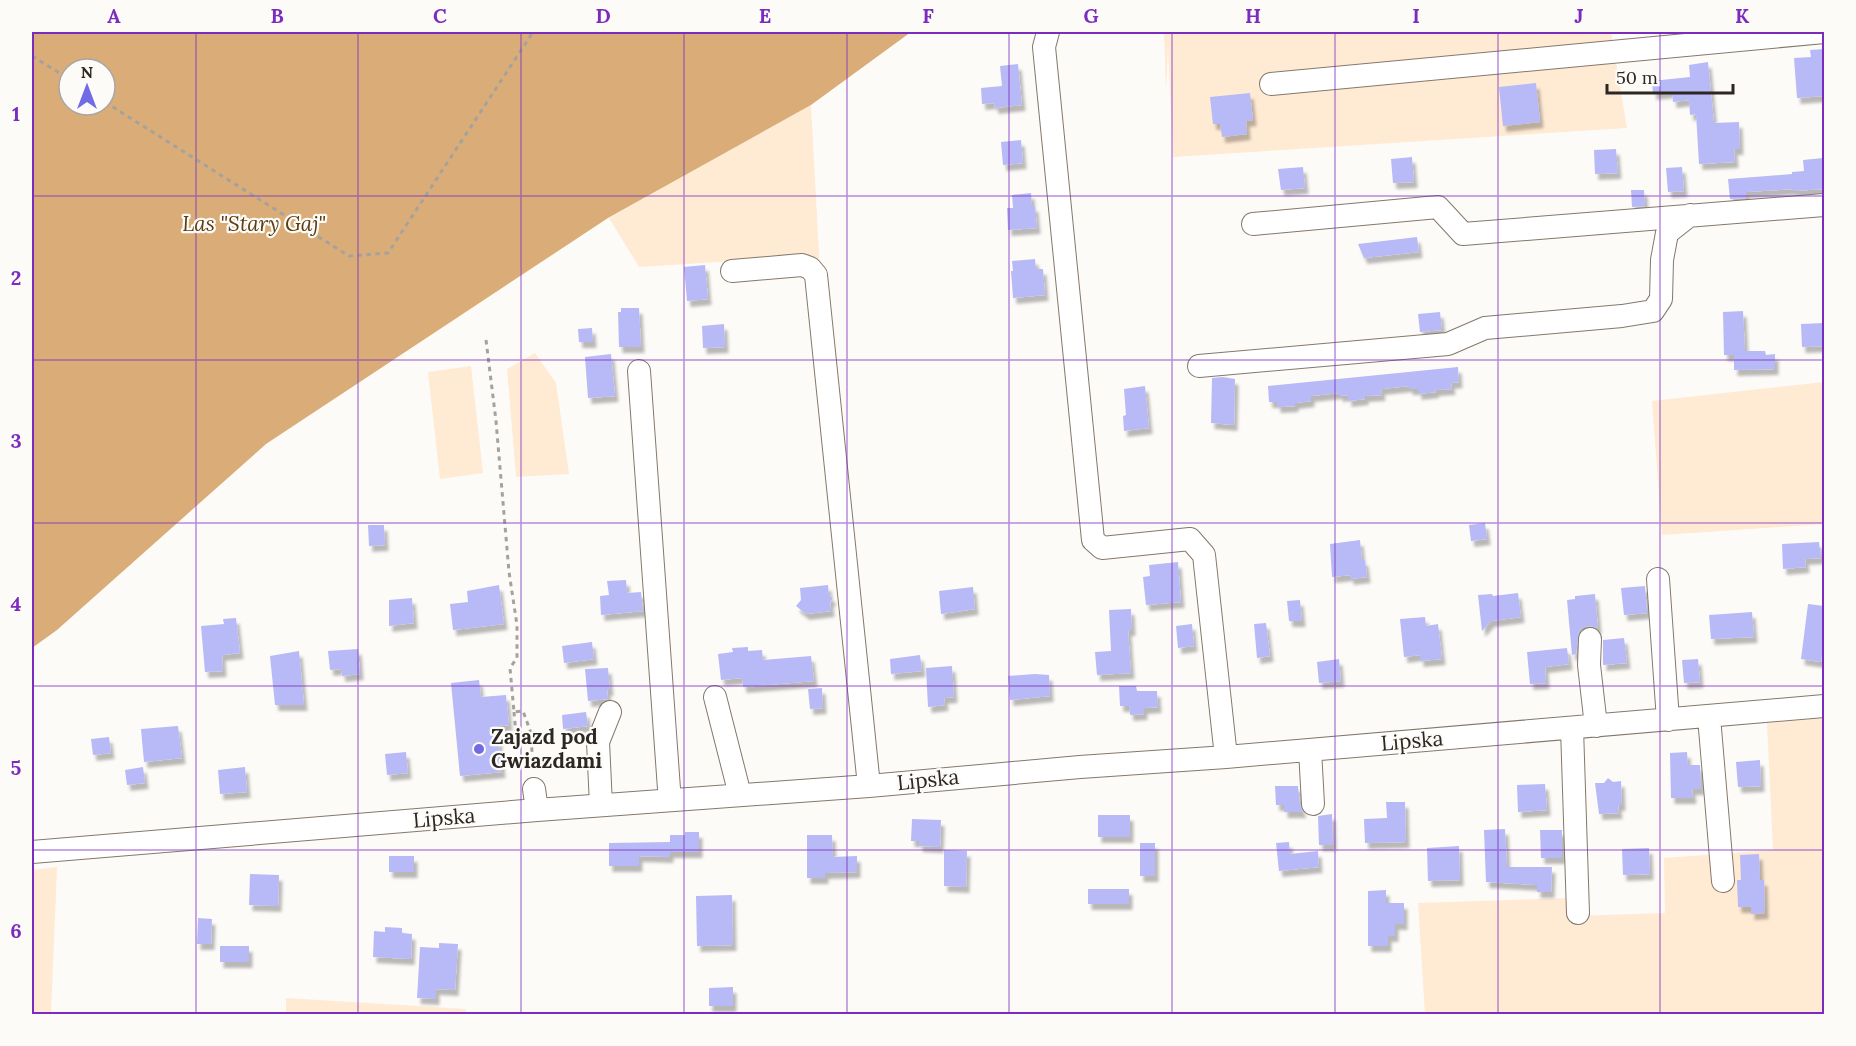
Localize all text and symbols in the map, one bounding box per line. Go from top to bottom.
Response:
text: A [107,3,121,28]
text: B [270,3,284,28]
text: C [433,3,447,28]
text: D [595,3,611,28]
text: E [759,3,771,28]
text: F [922,3,934,28]
text: G [1083,3,1099,28]
text: H [1245,3,1261,28]
text: I [1412,3,1420,28]
text: J [1574,3,1584,28]
text: K [1735,3,1750,28]
north arrow [57,57,117,117]
scale bar [1607,57,1733,95]
text: N [81,62,93,82]
text: 50 m [1616,66,1658,89]
text: 1 [12,101,20,126]
park label: Las "Stary Gaj" [182,210,326,237]
text: 2 [11,265,21,290]
text: 3 [10,428,22,453]
text: 4 [11,591,22,616]
place label: Zajazd pod Gwiazdami [491,723,602,774]
street label: Lipska [1380,724,1444,757]
marker: Zajazd pod Gwiazdami [472,742,486,756]
text: 5 [11,755,22,780]
street label: Lipska [895,763,961,796]
street label: Lipska [412,801,476,834]
text: 6 [10,918,22,943]

